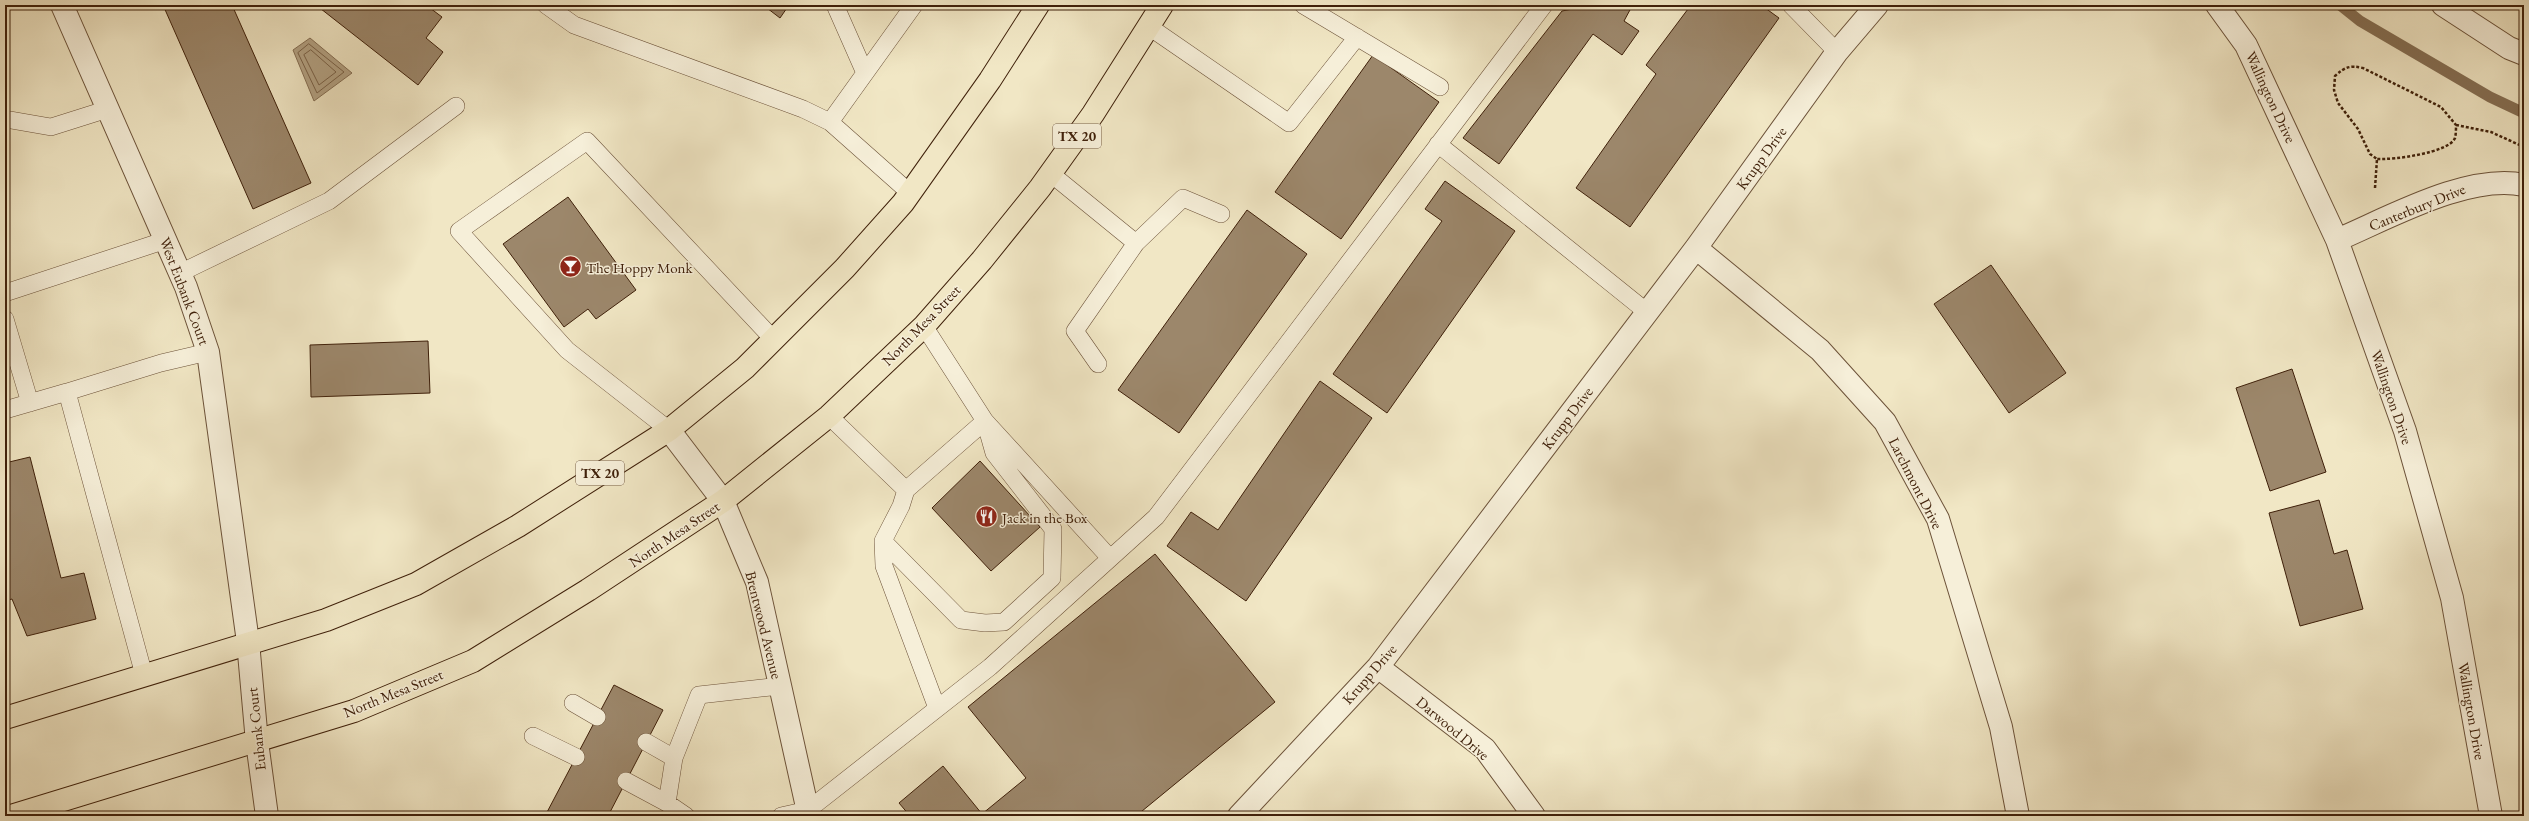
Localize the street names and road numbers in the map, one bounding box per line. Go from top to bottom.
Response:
street label: Wallington Drive [2242,48,2301,146]
street label: Krupp Drive [1732,122,1790,193]
road number: TX 20 [1053,124,1101,148]
street label: Canterbury Drive [2366,179,2468,235]
street label: West Eubank Court [156,234,214,348]
street label: North Mesa Street [877,280,965,370]
street label: Wallington Drive [2367,347,2417,447]
street label: Krupp Drive [1537,383,1597,453]
street label: Larchmont Drive [1885,434,1947,532]
road number: TX 20 [576,461,624,485]
street label: North Mesa Street [625,496,723,571]
street label: Brentwood Avenue [741,569,787,681]
street label: Krupp Drive [1338,640,1400,708]
street label: Wallington Drive [2454,661,2490,761]
street label: North Mesa Street [340,664,446,722]
street label: Eubank Court [242,686,270,771]
street label: Darwood Drive [1413,692,1494,764]

